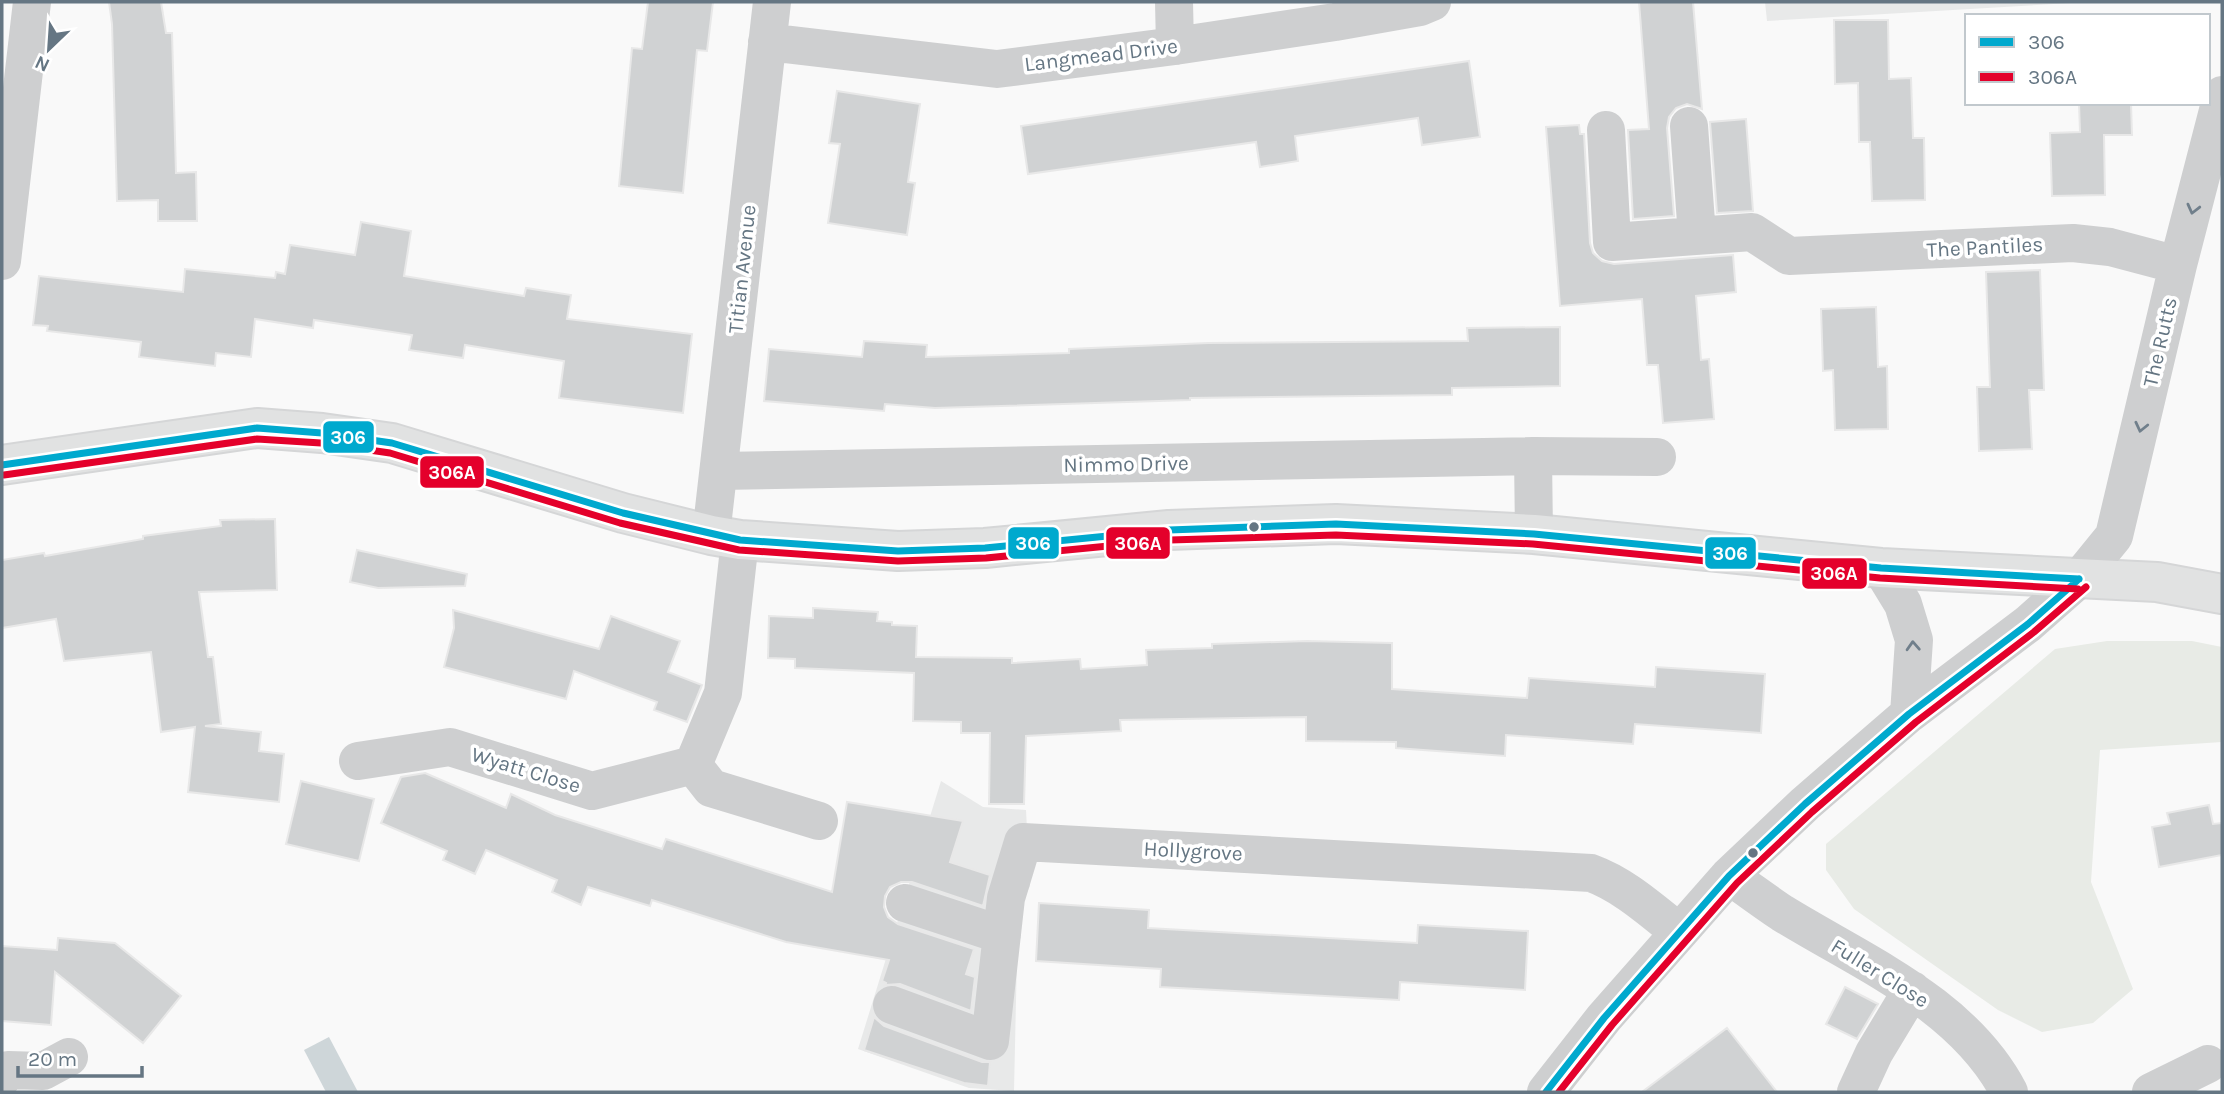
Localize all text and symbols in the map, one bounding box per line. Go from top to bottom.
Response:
north arrow [14,14,84,84]
legend [1965,14,2210,105]
text: 306 [2028,30,2065,54]
street label: Langmead Drive [1023,34,1179,76]
text: N [31,51,53,76]
text: 306A [2028,65,2077,89]
one-way arrow [2187,202,2201,214]
street label: Titian Avenue [723,203,761,335]
street label: The Pantiles [1926,232,2044,262]
street label: The Rutts [2138,295,2182,389]
line badge: 306 [322,420,375,454]
one-way arrow [2134,421,2149,433]
text: 306 [330,427,366,449]
street label: Nimmo Drive [1063,451,1189,477]
line badge: 306A [419,455,485,489]
text: 306A [428,462,476,484]
unlabelled marker [1247,520,1261,534]
line badge: 306 [1007,526,1060,560]
line badge: 306A [1105,526,1171,560]
text: 306 [1015,533,1051,555]
text: 306A [1114,533,1162,555]
line badge: 306 [1704,536,1757,570]
text: 306 [1712,543,1748,565]
line badge: 306A [1801,557,1868,590]
text: 306A [1810,563,1858,585]
one-way arrow [1906,640,1921,651]
street label: Wyatt Close [468,742,584,798]
street label: Hollygrove [1143,836,1243,866]
unlabelled marker [1746,846,1760,860]
street label: Fuller Close [1827,934,1933,1012]
scale bar [18,1034,142,1078]
text: 20 m [28,1047,77,1071]

